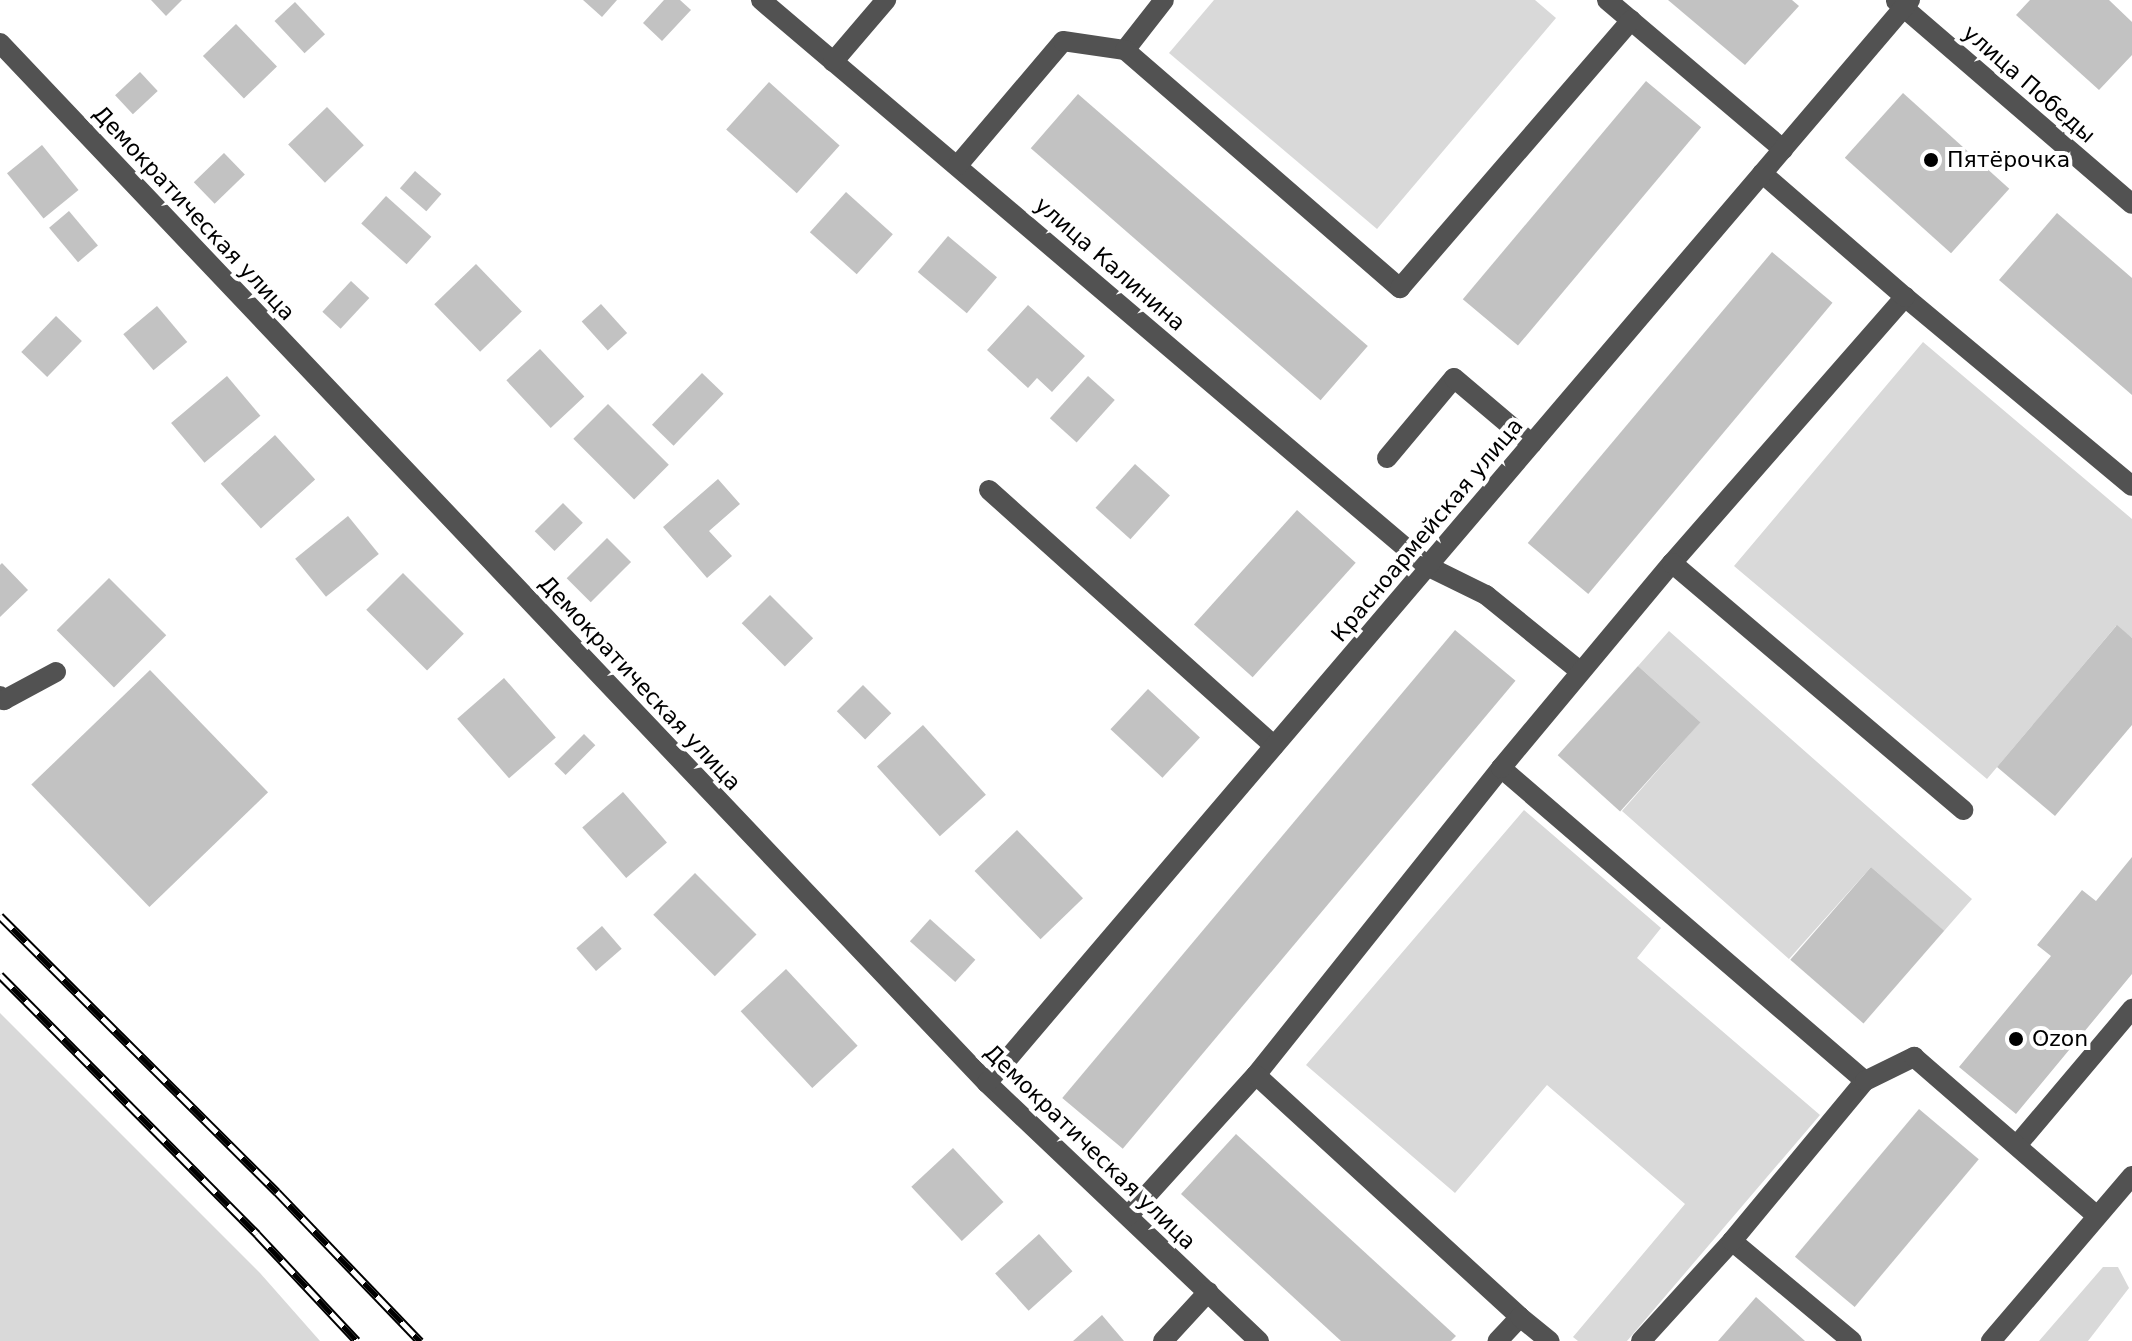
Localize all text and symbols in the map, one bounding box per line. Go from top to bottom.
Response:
street label: улица Победы [1958,19,2100,149]
street label: Демократическая улица [87,100,301,326]
place label: Пятёрочка [1947,147,2070,173]
marker: Пятёрочка [1922,151,1940,169]
street label: улица Калинина [1029,191,1191,337]
street label: Красноармейская улица [1326,413,1528,647]
street label: Демократическая улица [533,570,747,796]
place label: Ozon [2032,1026,2088,1052]
marker: Ozon [2007,1030,2025,1048]
street label: Демократическая улица [979,1039,1201,1255]

